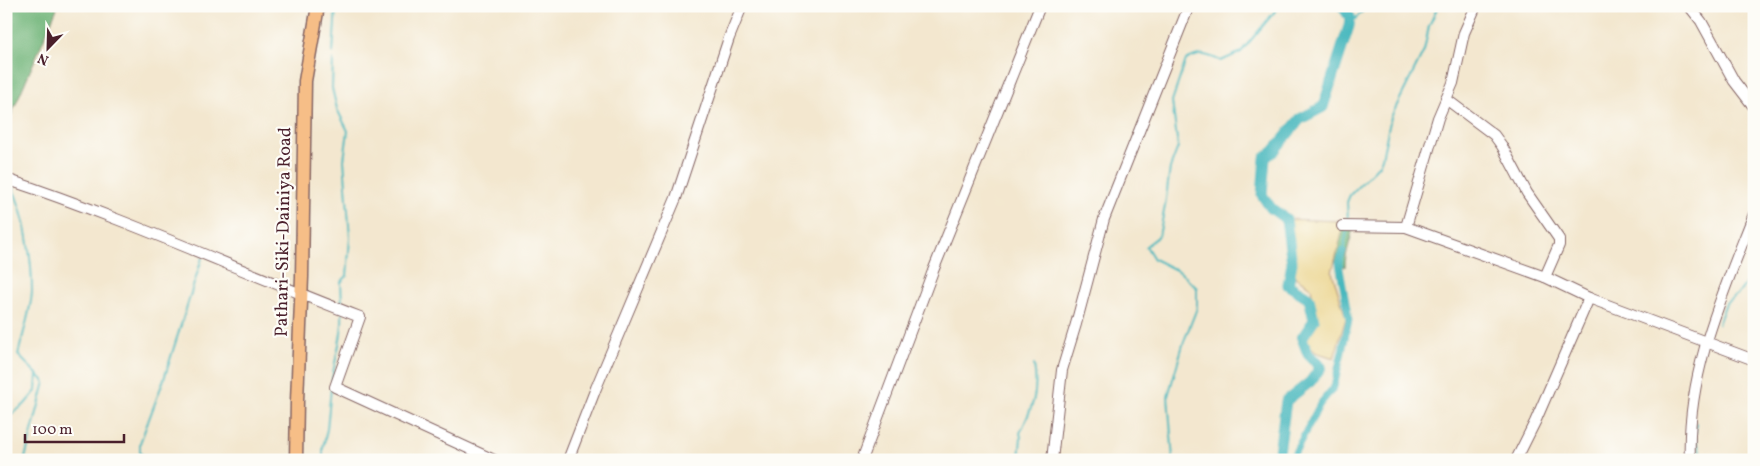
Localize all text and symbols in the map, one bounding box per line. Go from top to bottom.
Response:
north arrow [22,22,72,72]
text: N [35,48,52,69]
street label: Pathari-Siki-Dainiya Road [270,127,298,337]
scale bar [25,411,124,443]
text: 100 m [32,420,72,441]

